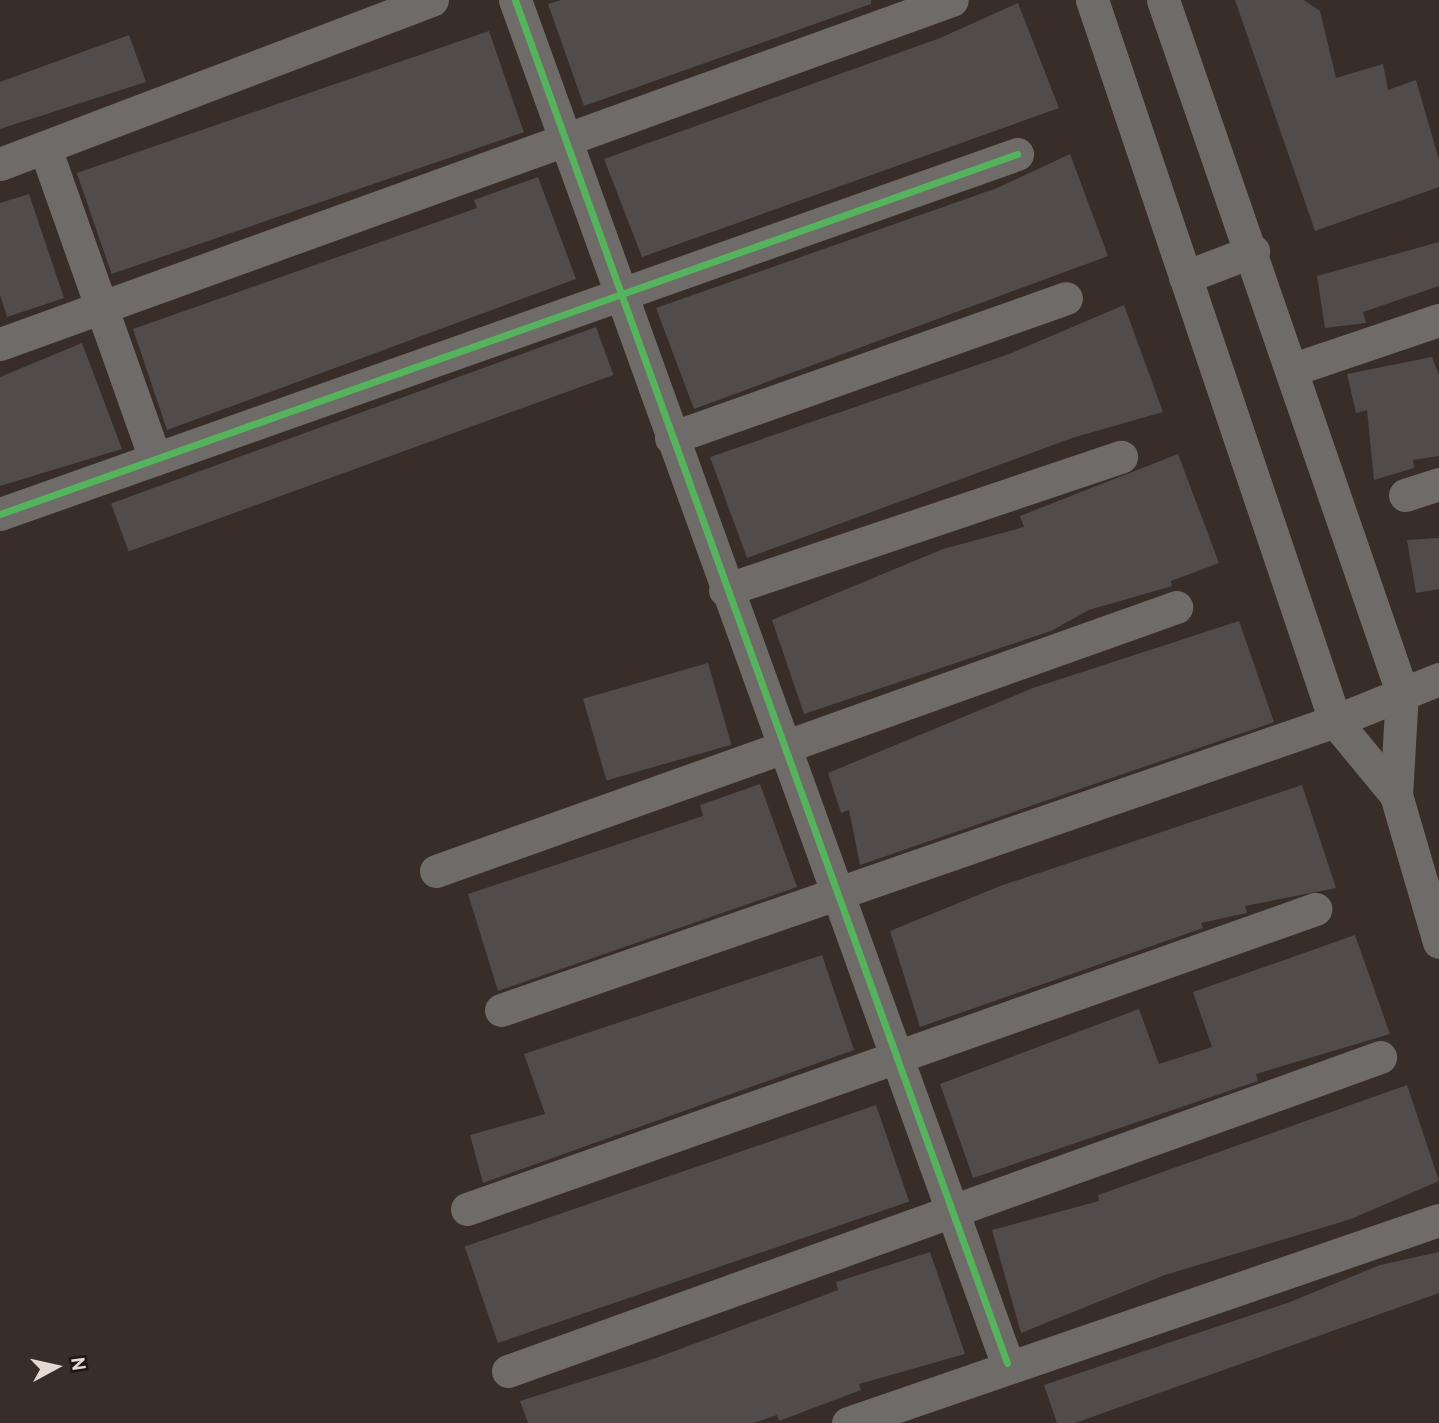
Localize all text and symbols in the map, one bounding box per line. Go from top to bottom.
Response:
north arrow [21,1332,91,1402]
text: N [64,1356,90,1373]

